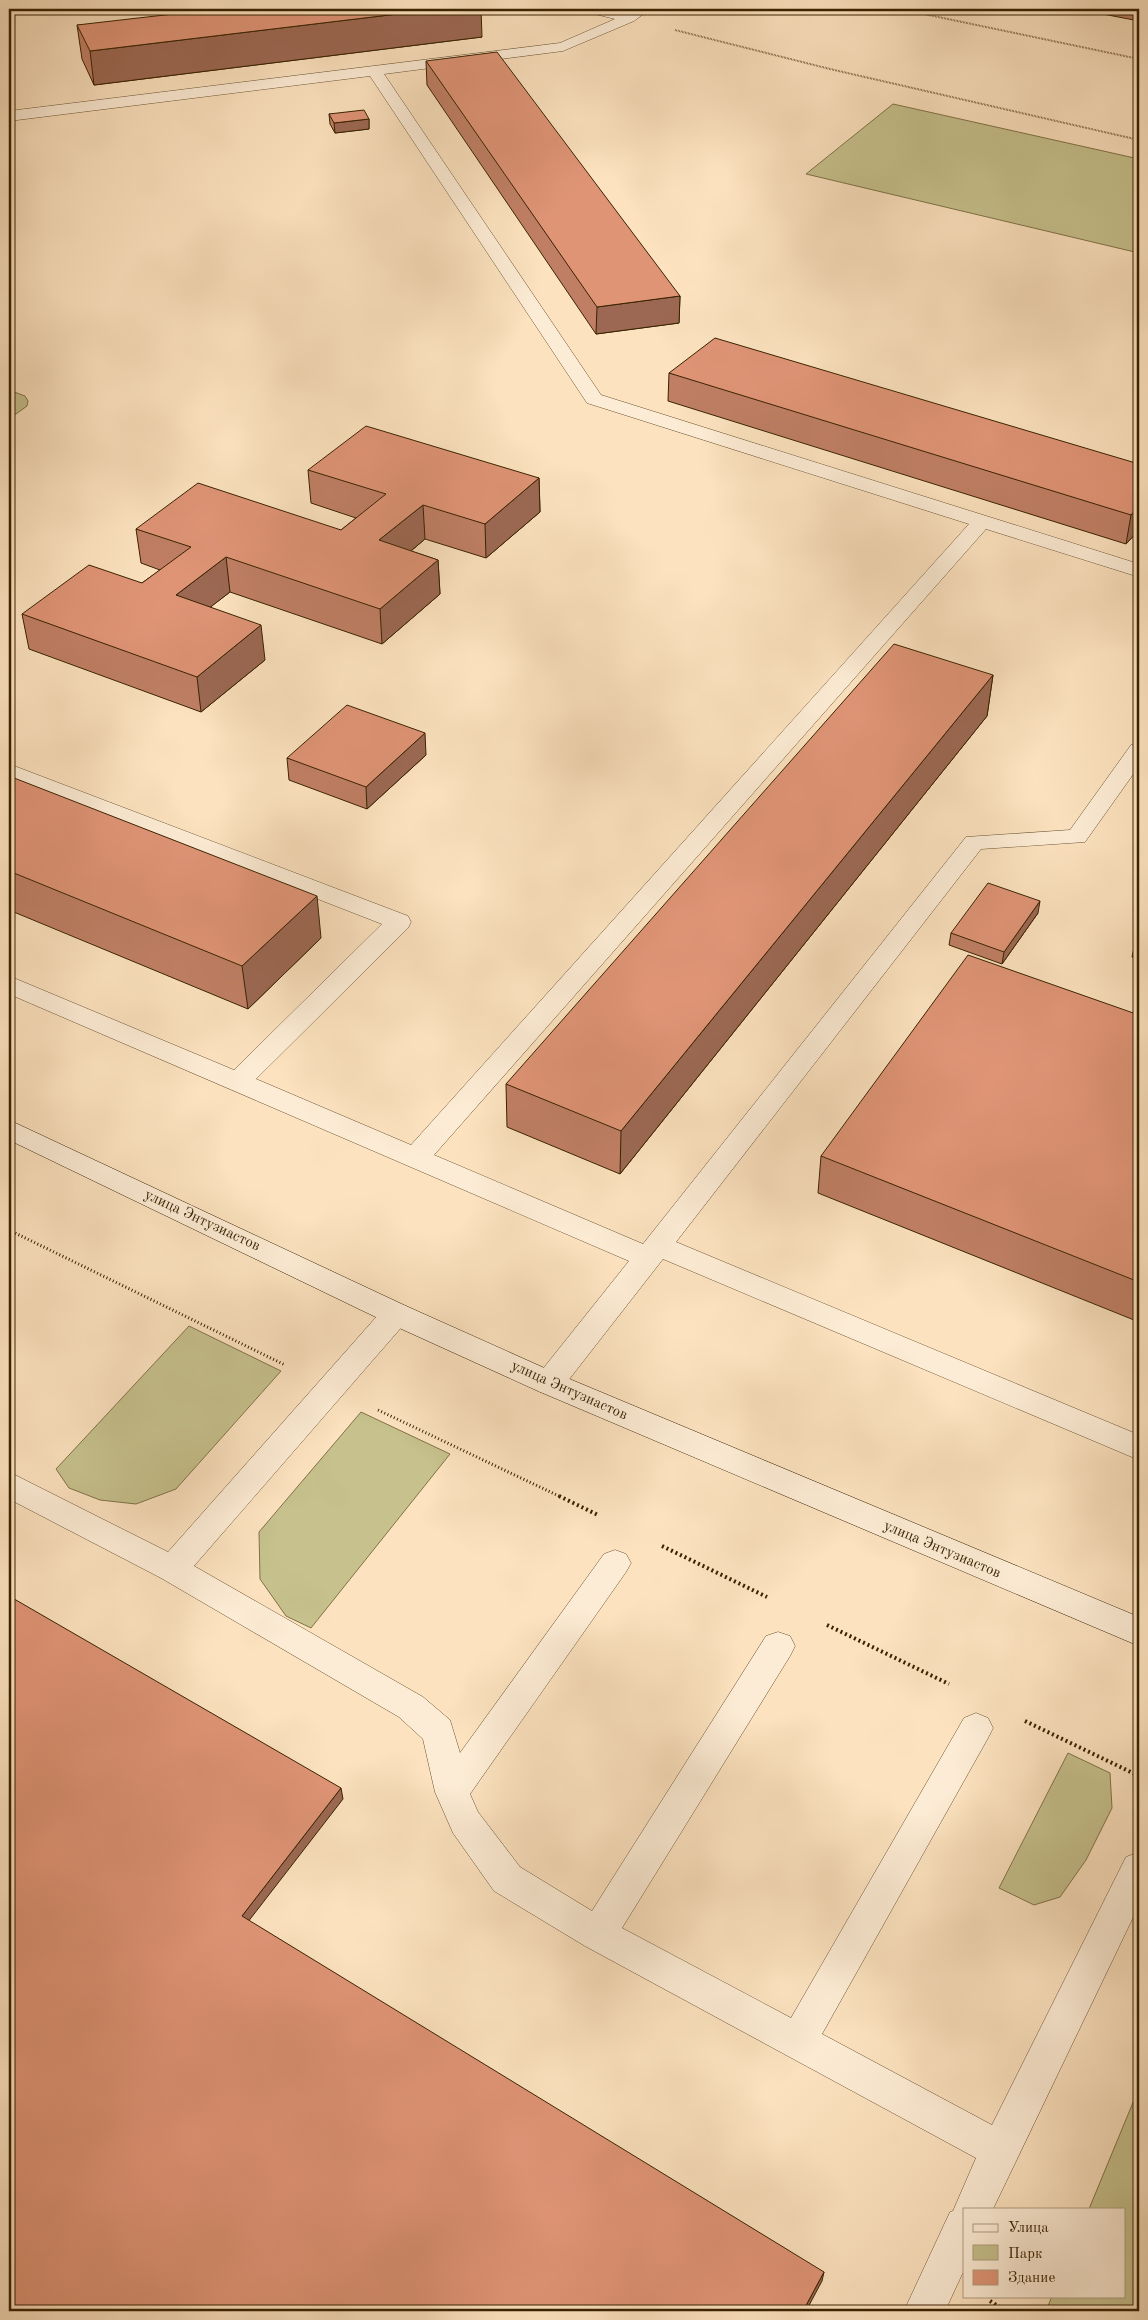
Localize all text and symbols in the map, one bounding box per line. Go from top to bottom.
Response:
street label: улица Энтузиастов [142,1188,262,1254]
street label: улица Энтузиастов [509,1359,629,1423]
street label: улица Энтузиастов [881,1519,1003,1581]
legend [963,2208,1126,2298]
text: Улица [1008,2221,1049,2236]
text: Парк [1008,2247,1043,2262]
text: Здание [1008,2271,1055,2286]

